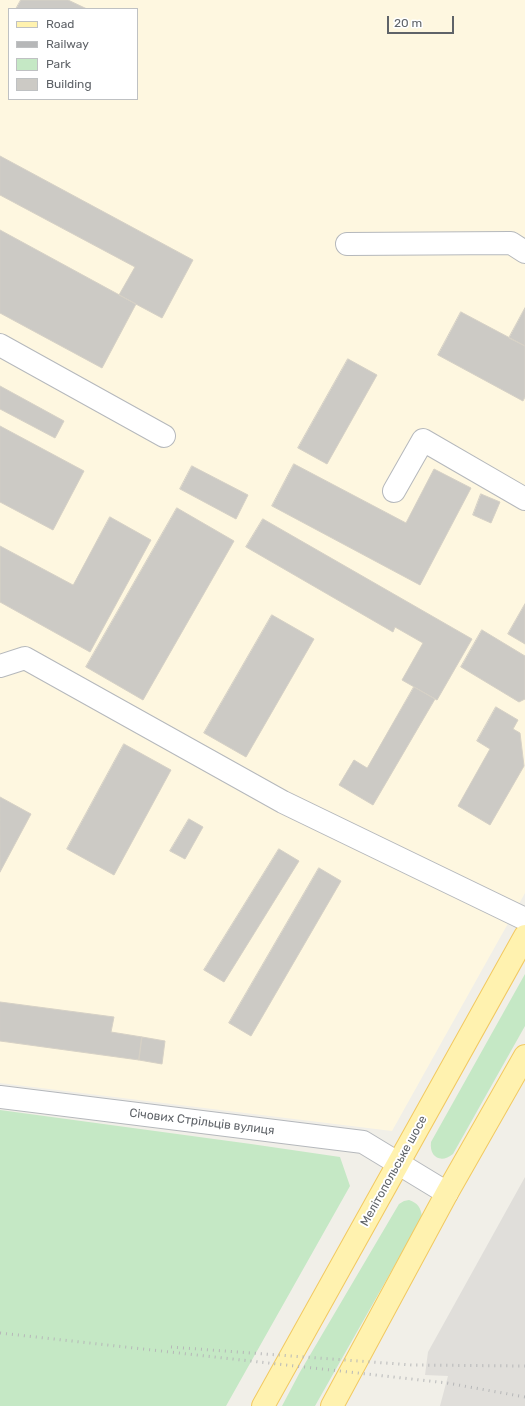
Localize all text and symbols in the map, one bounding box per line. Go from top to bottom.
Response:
legend [8,8,138,100]
scale bar [389,8,456,34]
text: 20 m [394,16,422,30]
text: Road [46,17,74,31]
text: Railway [46,37,89,51]
text: Park [46,57,71,71]
text: Building [46,77,92,91]
street label: Січових Стрільців вулиця [129,1106,275,1138]
street label: Мелітопольське шосе [358,1113,430,1229]

